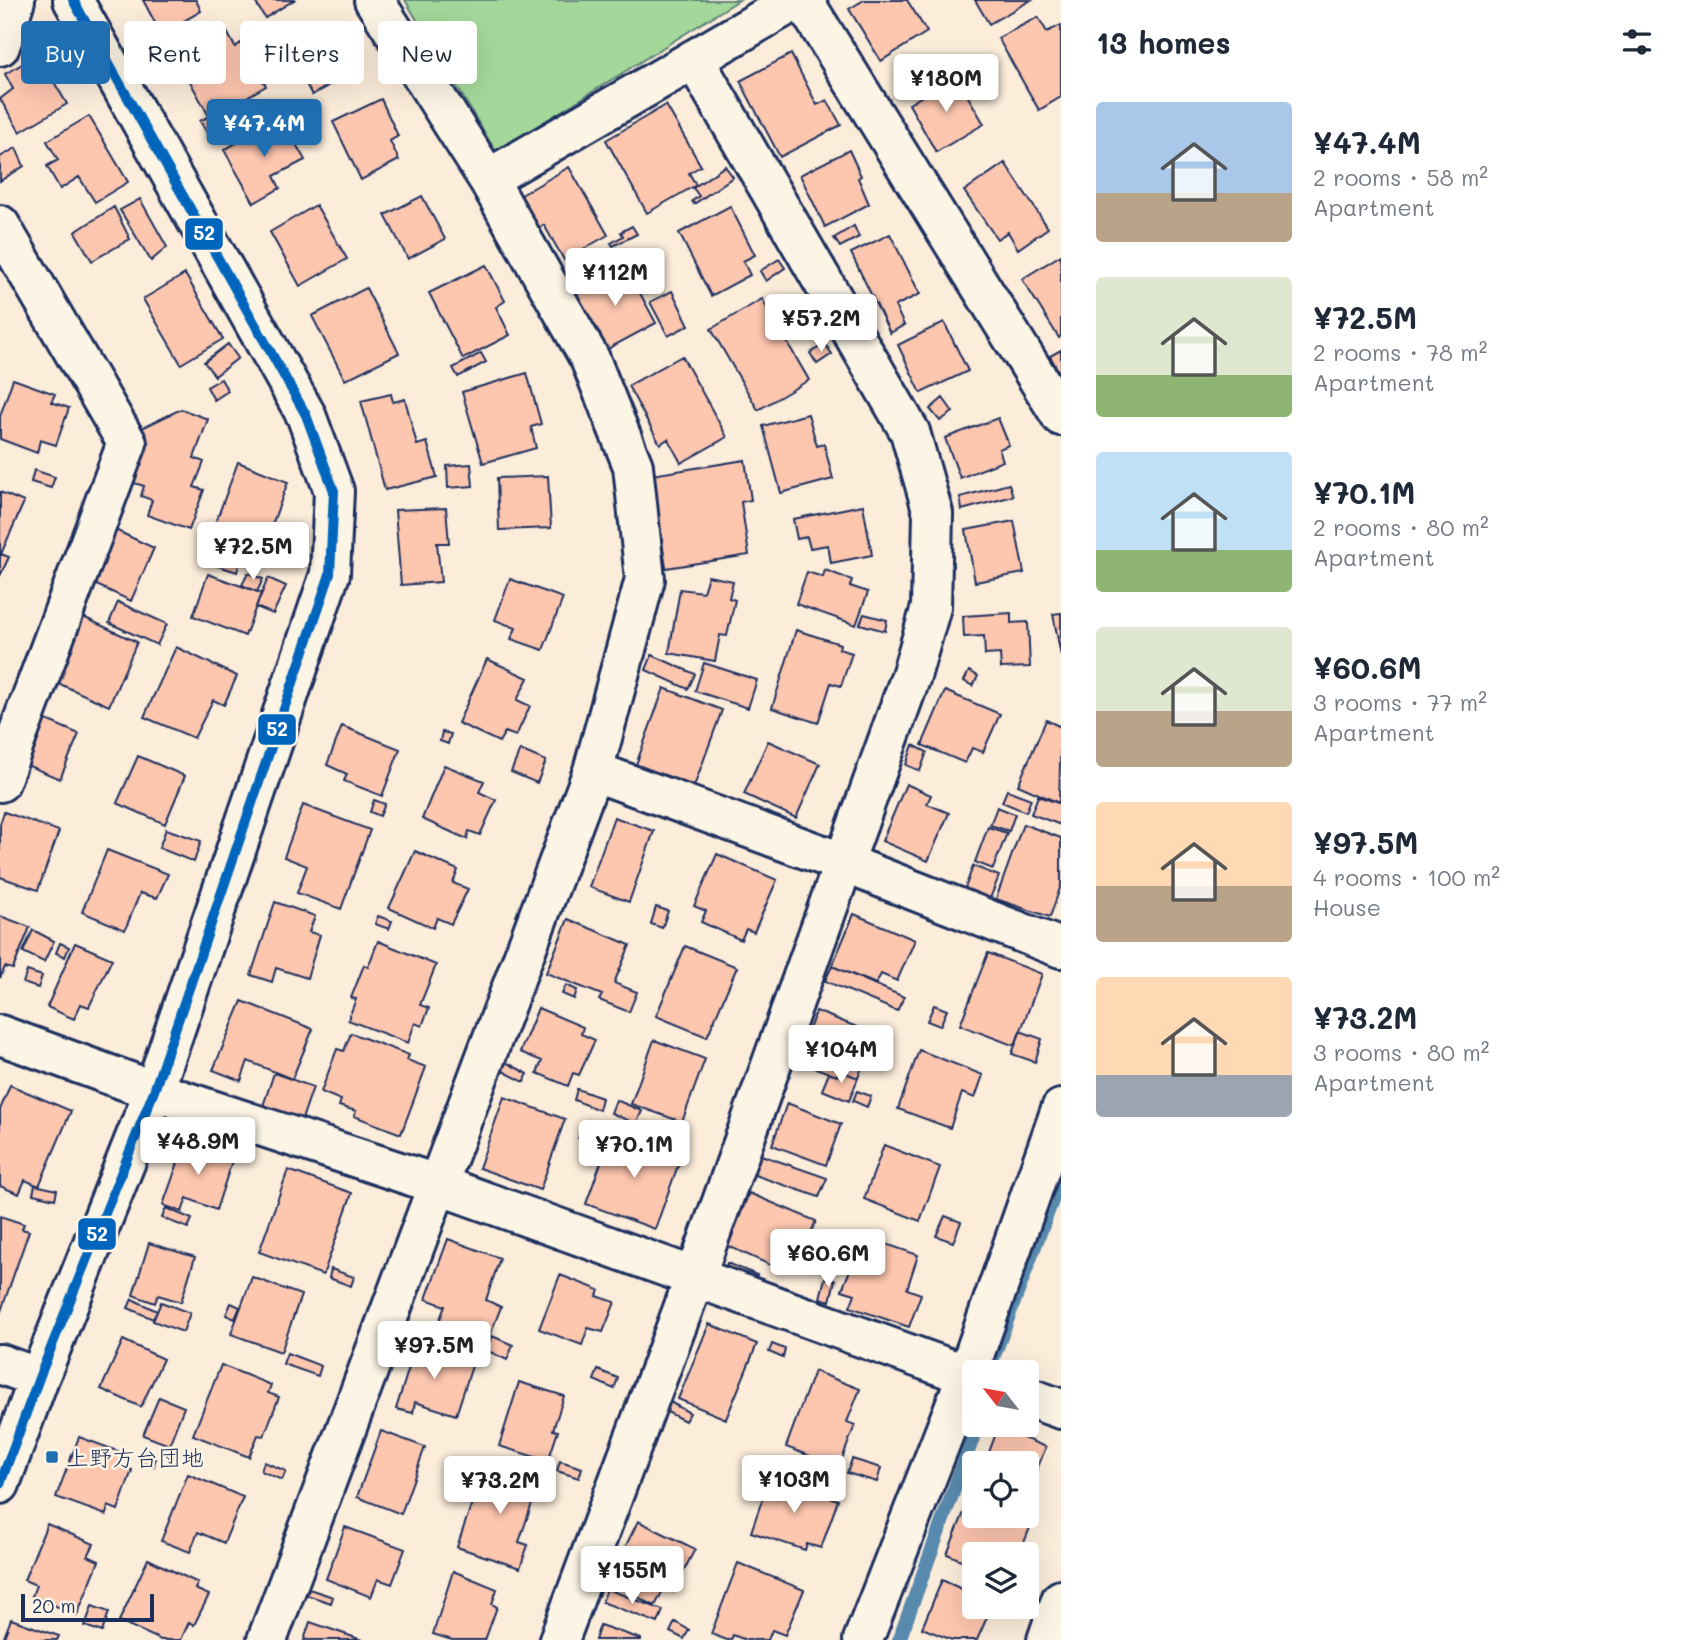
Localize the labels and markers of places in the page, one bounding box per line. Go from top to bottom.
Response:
pin: ¥180M [897,54,995,114]
pin: ¥47.4M [207,100,321,159]
pin: ¥112M [566,248,664,308]
pin: ¥57.2M [764,294,878,354]
pin: ¥72.5M [196,522,310,582]
pin: ¥104M [792,1026,890,1085]
pin: ¥48.9M [141,1118,255,1177]
pin: ¥70.1M [577,1120,691,1180]
pin: ¥60.6M [771,1230,885,1289]
pin: ¥97.5M [377,1322,491,1381]
place label: 上野方台団地 [66,1442,204,1472]
marker: 上野方台団地 [44,1449,60,1465]
pin: ¥73.2M [443,1456,557,1516]
pin: ¥103M [745,1456,843,1515]
pin: ¥155M [583,1546,681,1606]

